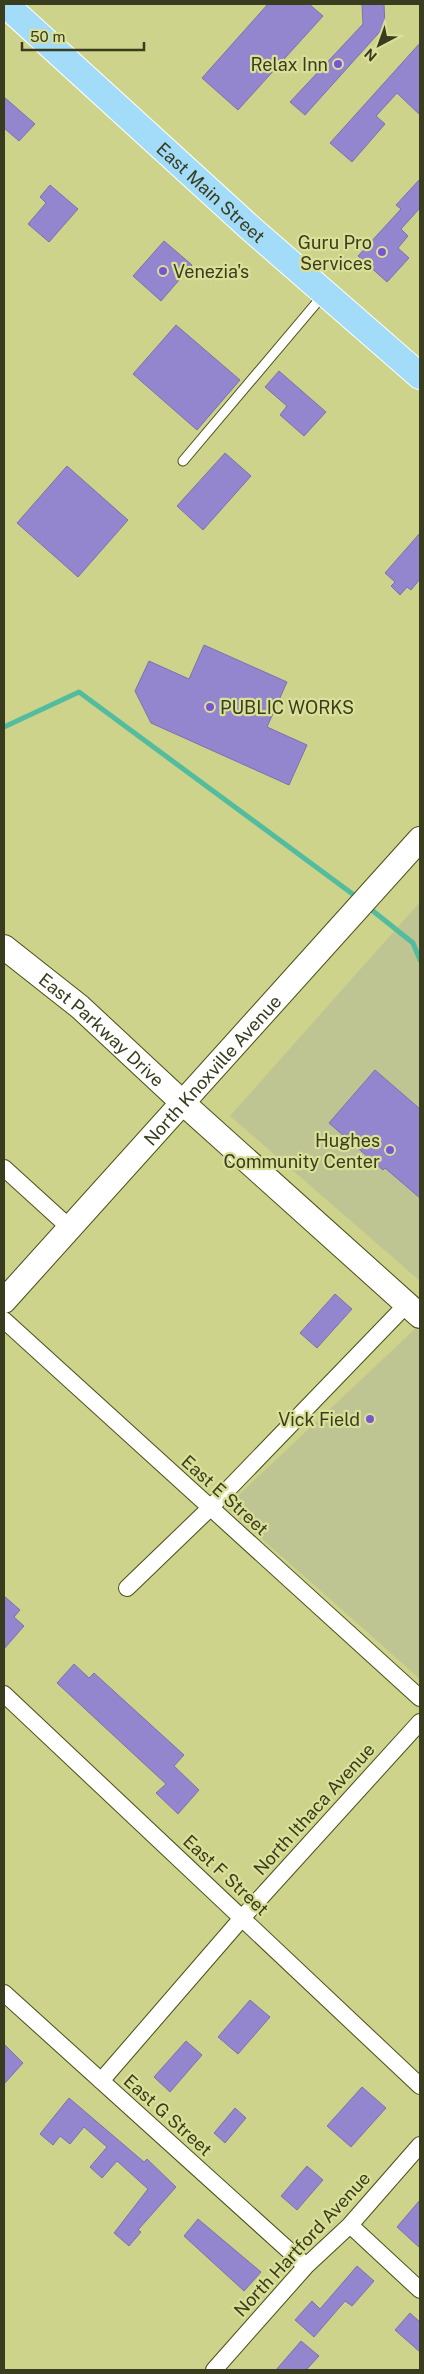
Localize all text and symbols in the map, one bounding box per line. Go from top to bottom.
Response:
scale bar [22,20,145,52]
north arrow [354,20,404,70]
text: 50 m [30,28,65,45]
text: N [361,45,380,64]
place label: Relax Inn [250,54,328,75]
marker: Relax Inn [332,58,344,70]
street label: East Main Street [153,138,270,247]
place label: Guru Pro Services [298,232,372,274]
marker: Guru Pro Services [376,246,388,258]
place label: Venezia's [173,261,249,282]
marker: Venezia's [157,265,169,277]
place label: PUBLIC WORKS [220,697,354,718]
marker: PUBLIC WORKS [204,701,216,713]
street label: East Parkway Drive [35,968,169,1091]
street label: North Knoxville Avenue [139,990,285,1149]
place label: Hughes Community Center [223,1130,380,1172]
marker: Hughes Community Center [384,1144,396,1156]
place label: Vick Field [278,1409,360,1430]
marker: Vick Field [364,1413,376,1425]
street label: East E Street [177,1451,273,1539]
street label: North Ithaca Avenue [249,1739,379,1879]
street label: East F Street [179,1830,273,1920]
street label: East G Street [120,2070,216,2160]
street label: North Hartford Avenue [230,2167,374,2321]

